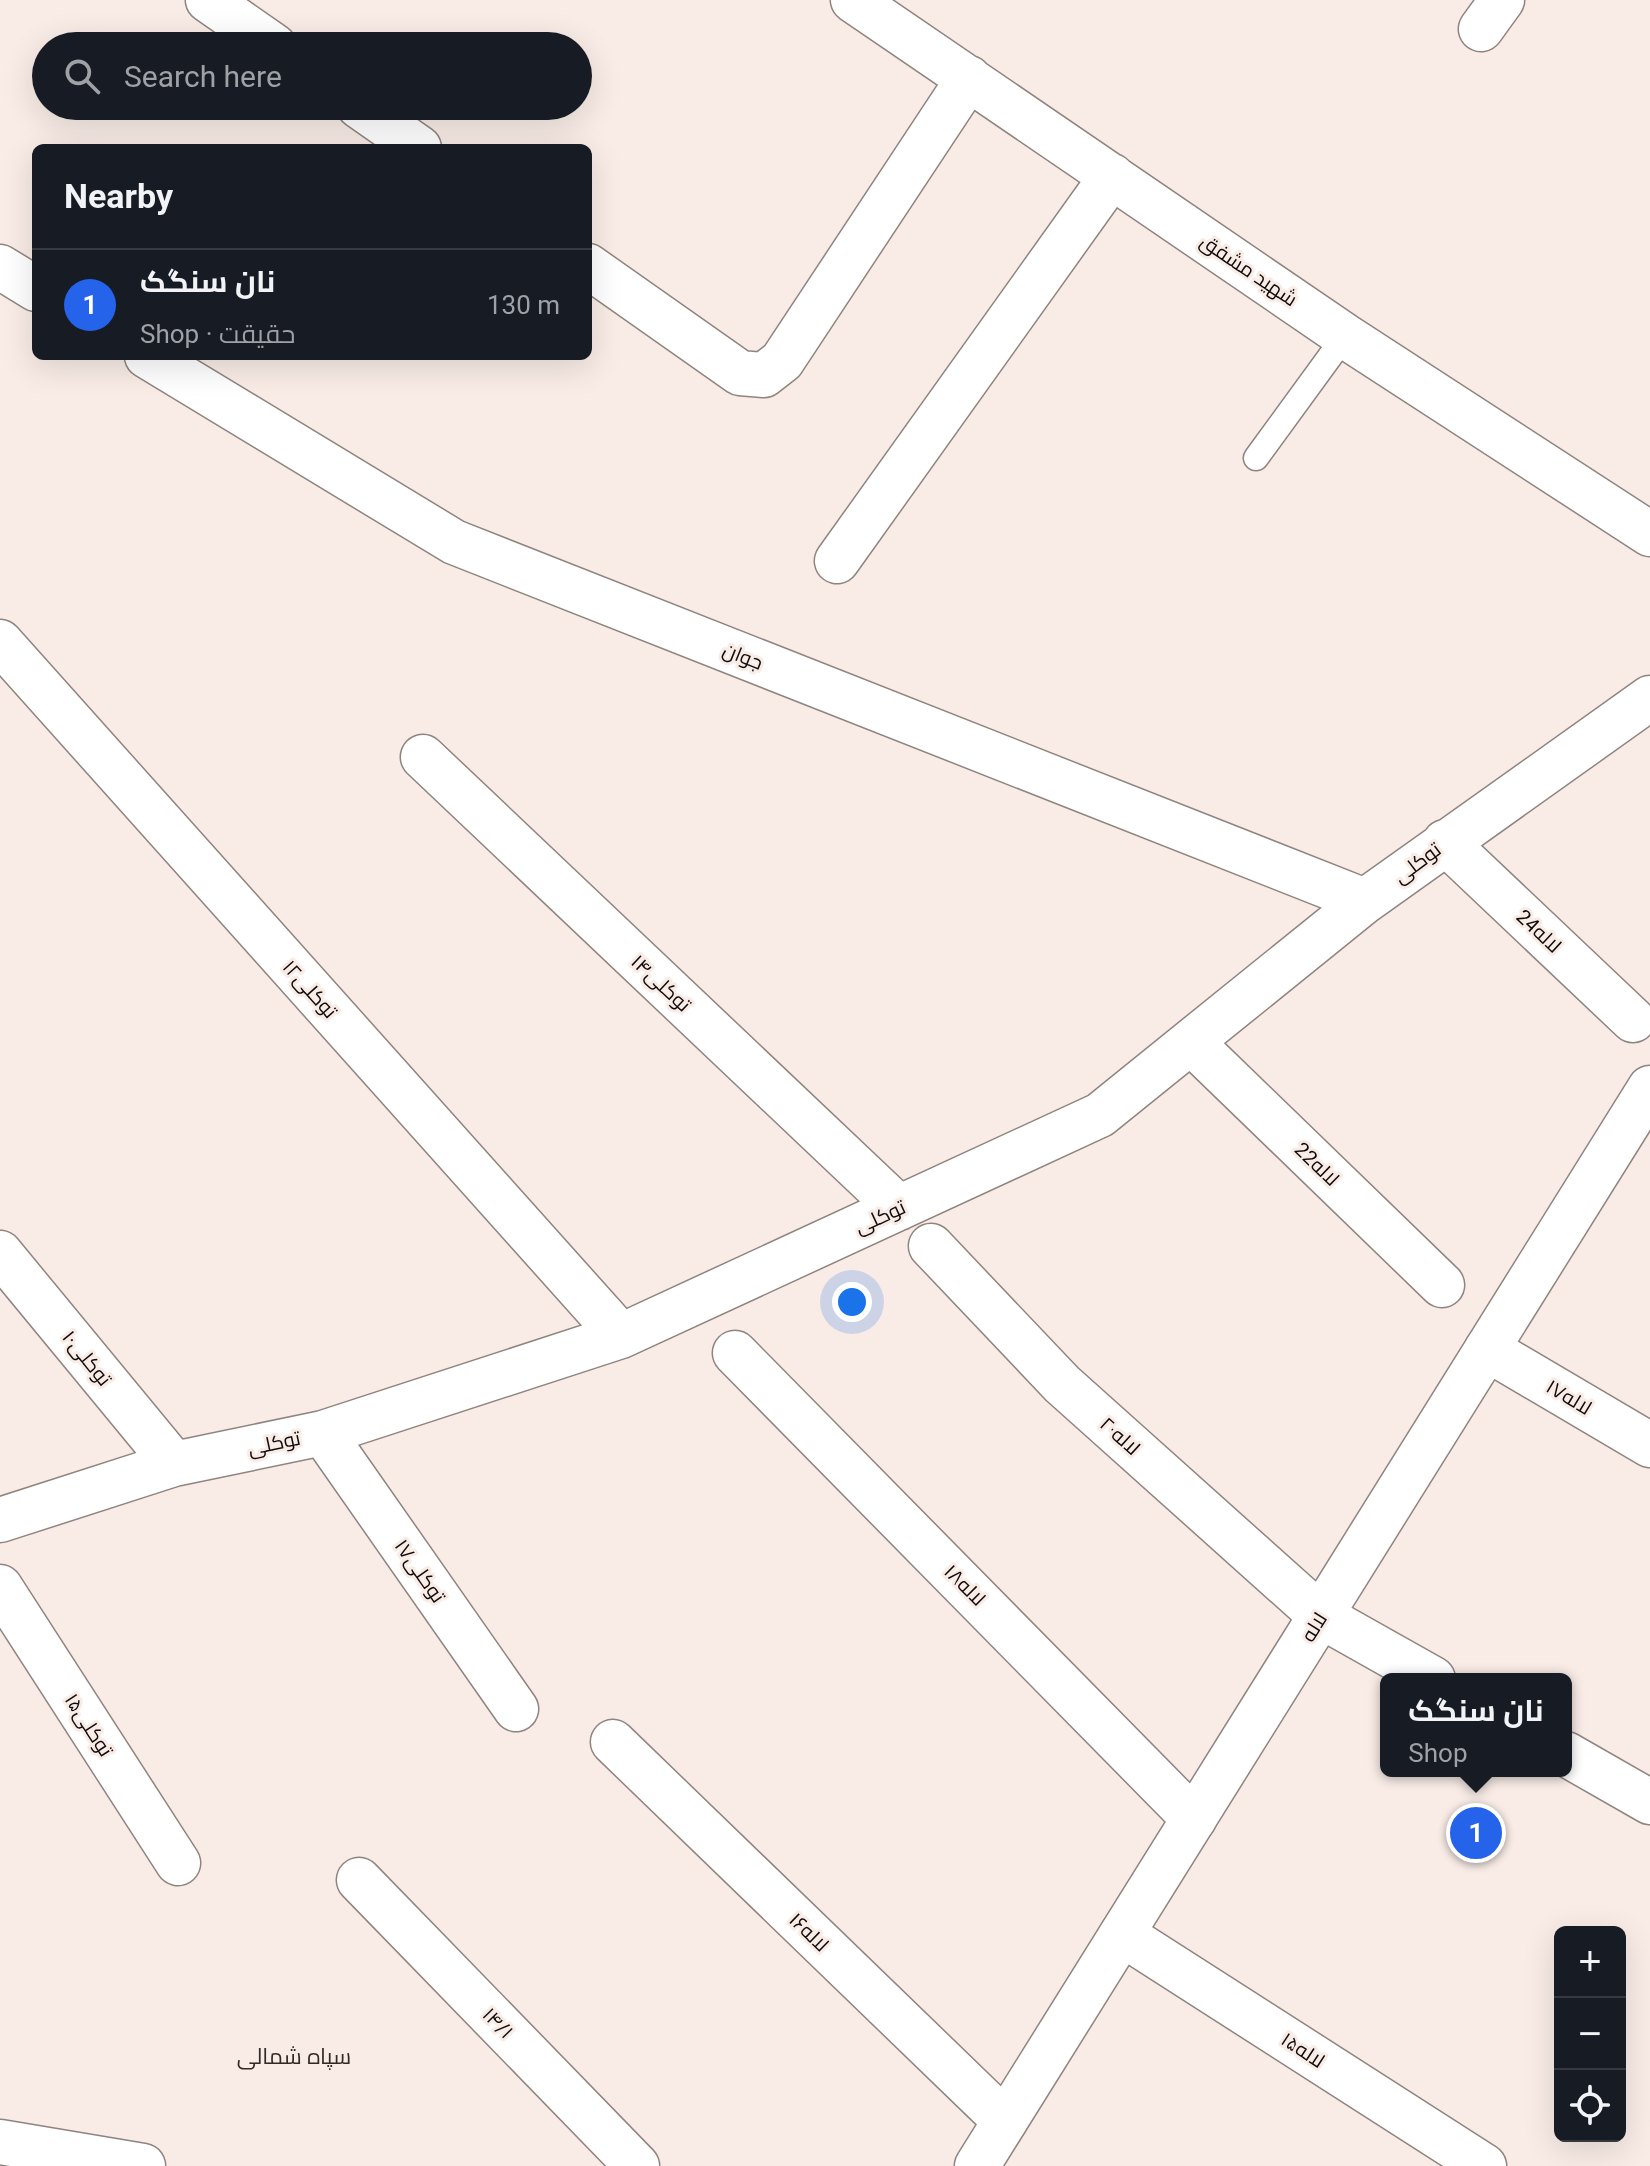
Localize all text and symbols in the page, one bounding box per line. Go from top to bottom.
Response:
search box [32,32,592,120]
icon: search [60,54,104,98]
text: Search here [124,59,282,94]
text: Nearby [64,176,173,216]
street label: شهید مشفق [1195,229,1302,312]
text: نان سنگک [140,264,275,299]
text: 1 [83,290,97,320]
text: 130 m [487,290,560,320]
text: Shop · حقیقت [140,319,295,349]
street label: جوان [719,637,767,676]
street label: توکلی [1389,837,1447,889]
street label: 24لاله [1512,904,1566,958]
street label: توکلی۱۴ [626,949,696,1018]
street label: توکلی۱۲ [277,955,343,1024]
street label: 22لاله [1290,1137,1344,1191]
street label: توکلی [851,1195,910,1240]
your location [832,1282,872,1322]
street label: ۱۰توکلی [57,1325,117,1392]
street label: لاله۱۷ [1542,1374,1596,1420]
street label: لاله۲۰ [1095,1412,1145,1460]
street label: توکلی [245,1426,303,1461]
street label: توکلی۱۷ [389,1535,451,1608]
street label: لاله۱۸ [939,1559,991,1611]
street label: لاله [1296,1608,1332,1646]
popup [1380,1673,1572,1777]
street label: توکلی۱۵ [59,1689,119,1762]
text: نان سنگک [1408,1693,1544,1728]
text: Shop [1408,1738,1467,1768]
pin: 1 [1450,1803,1502,1863]
street label: لاله۱۶ [784,1907,834,1957]
map controls [1554,1926,1626,2142]
button: + [1554,1926,1626,1998]
button: − [1554,1998,1626,2070]
street label: ۱۴/۱ [478,2002,518,2044]
street label: لاله۱۵ [1277,2027,1329,2073]
district label: سپاه شمالی [237,2044,351,2070]
button: locate [1554,2070,1626,2142]

